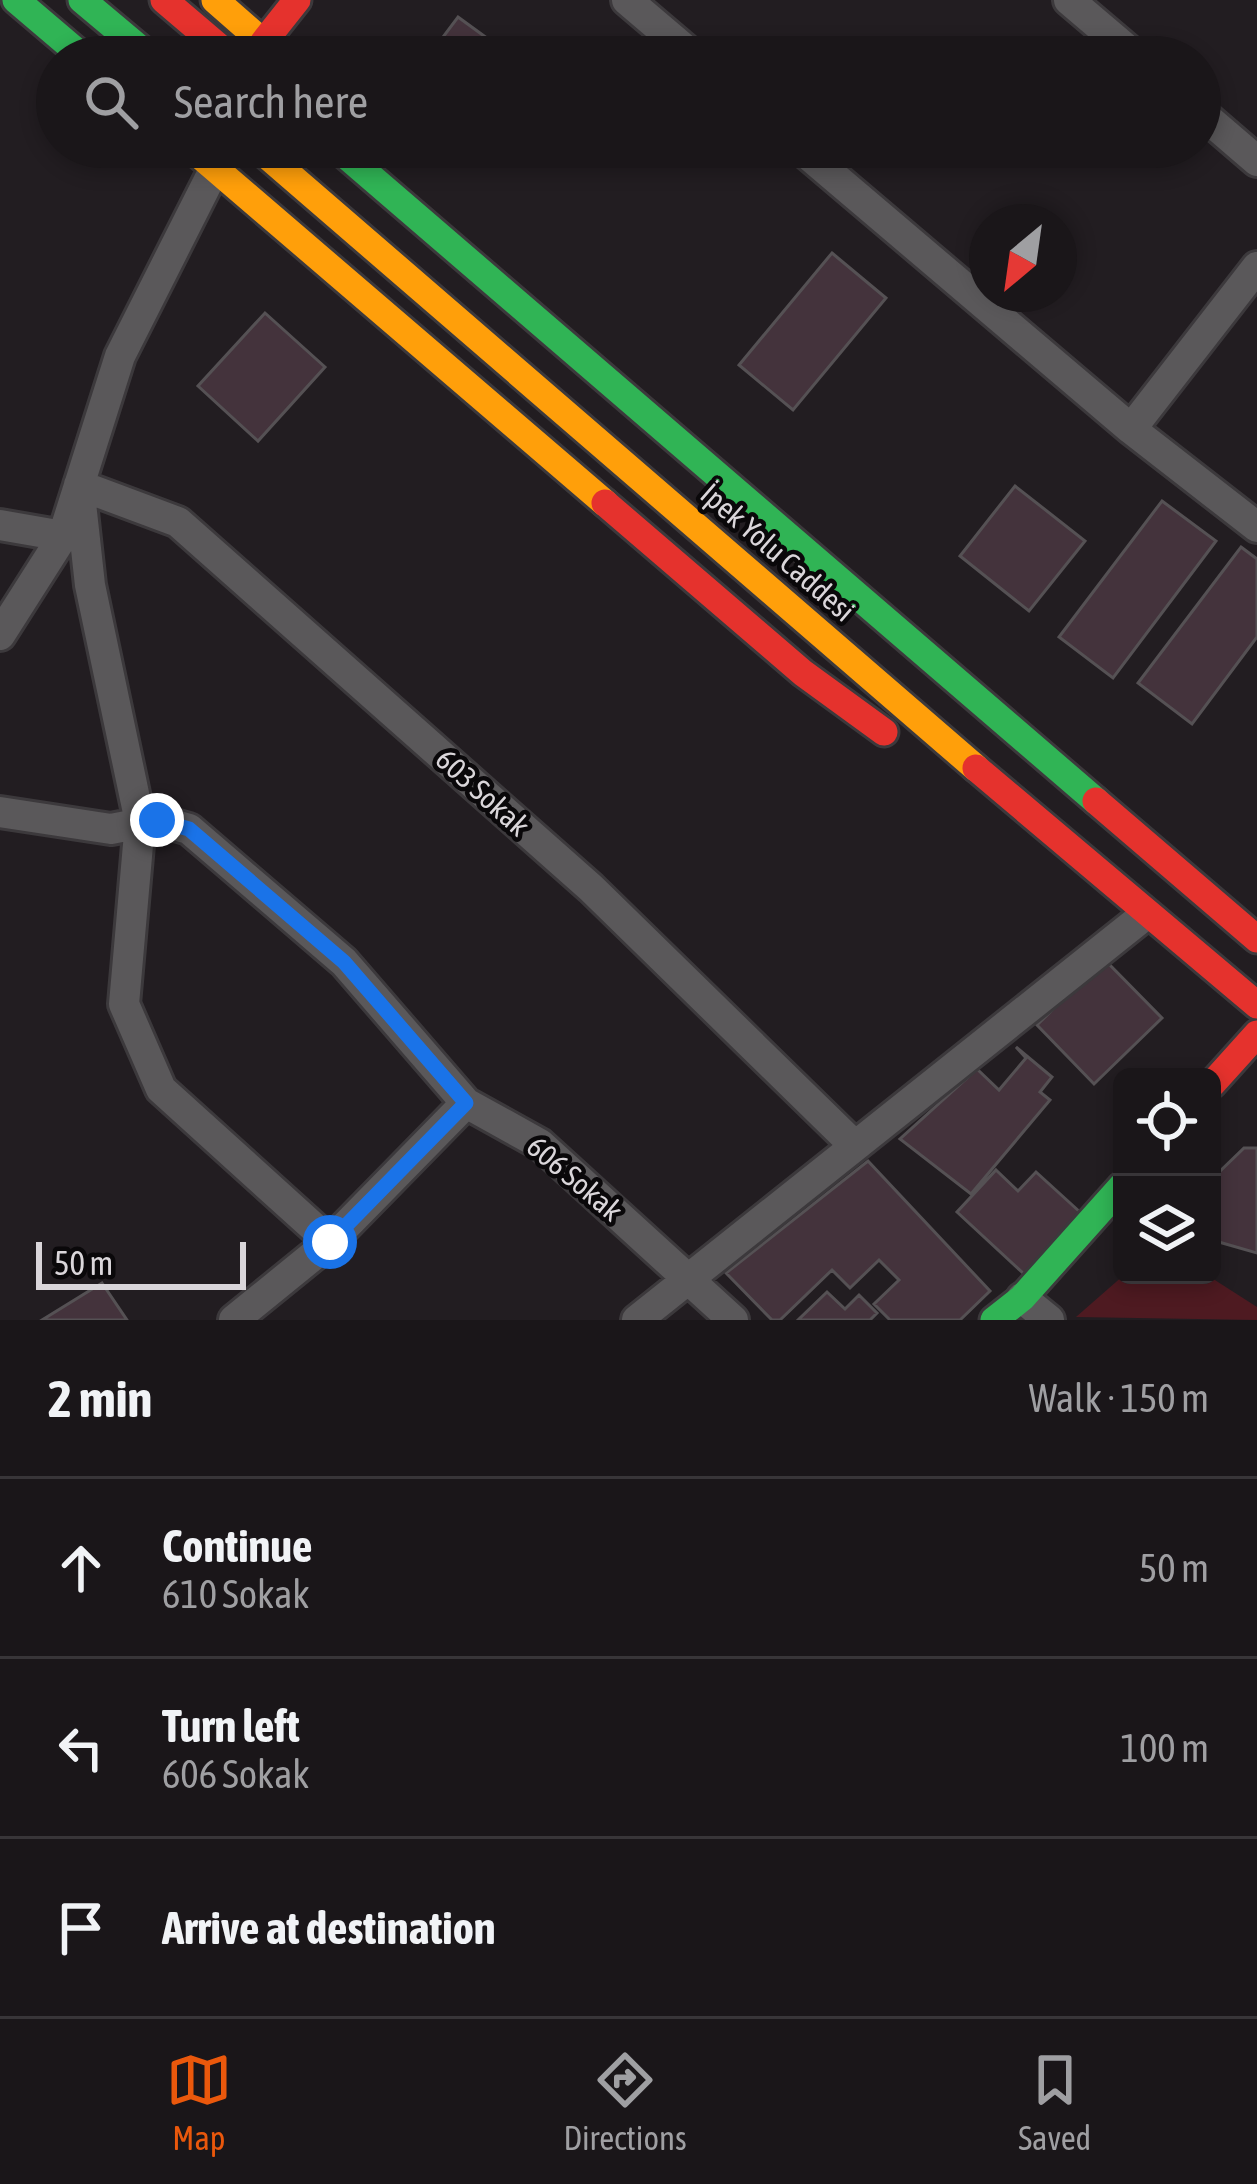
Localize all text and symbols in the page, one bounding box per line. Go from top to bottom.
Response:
search box [36,36,1221,168]
icon: search [78,69,144,135]
text: Search here [174,76,368,128]
north arrow [969,204,1077,312]
street label: İpek Yolu Caddesi [694,476,862,628]
street label: 603 Sokak [429,741,537,843]
route end [130,793,184,847]
map controls [1113,1068,1221,1284]
button: locate [1113,1068,1221,1176]
street label: 606 Sokak [521,1129,629,1227]
button: layers [1113,1176,1221,1284]
route start [303,1215,357,1269]
scale bar [36,1236,246,1289]
text: 50 m [54,1244,113,1282]
text: 2 min [48,1369,152,1428]
text: Walk · 150 m [1029,1376,1209,1420]
text: Continue [162,1520,313,1572]
icon: ahead [48,1535,114,1601]
text: 50 m [1139,1546,1209,1590]
text: 610 Sokak [162,1572,310,1616]
text: Turn left [162,1700,300,1752]
icon: left [48,1715,114,1781]
text: 100 m [1121,1726,1209,1770]
text: 606 Sokak [162,1752,310,1796]
icon: arrive [48,1895,114,1961]
text: Arrive at destination [162,1902,496,1954]
tab: Map [166,2047,232,2157]
tab: Directions [563,2047,687,2157]
tab: Saved [1018,2047,1091,2157]

